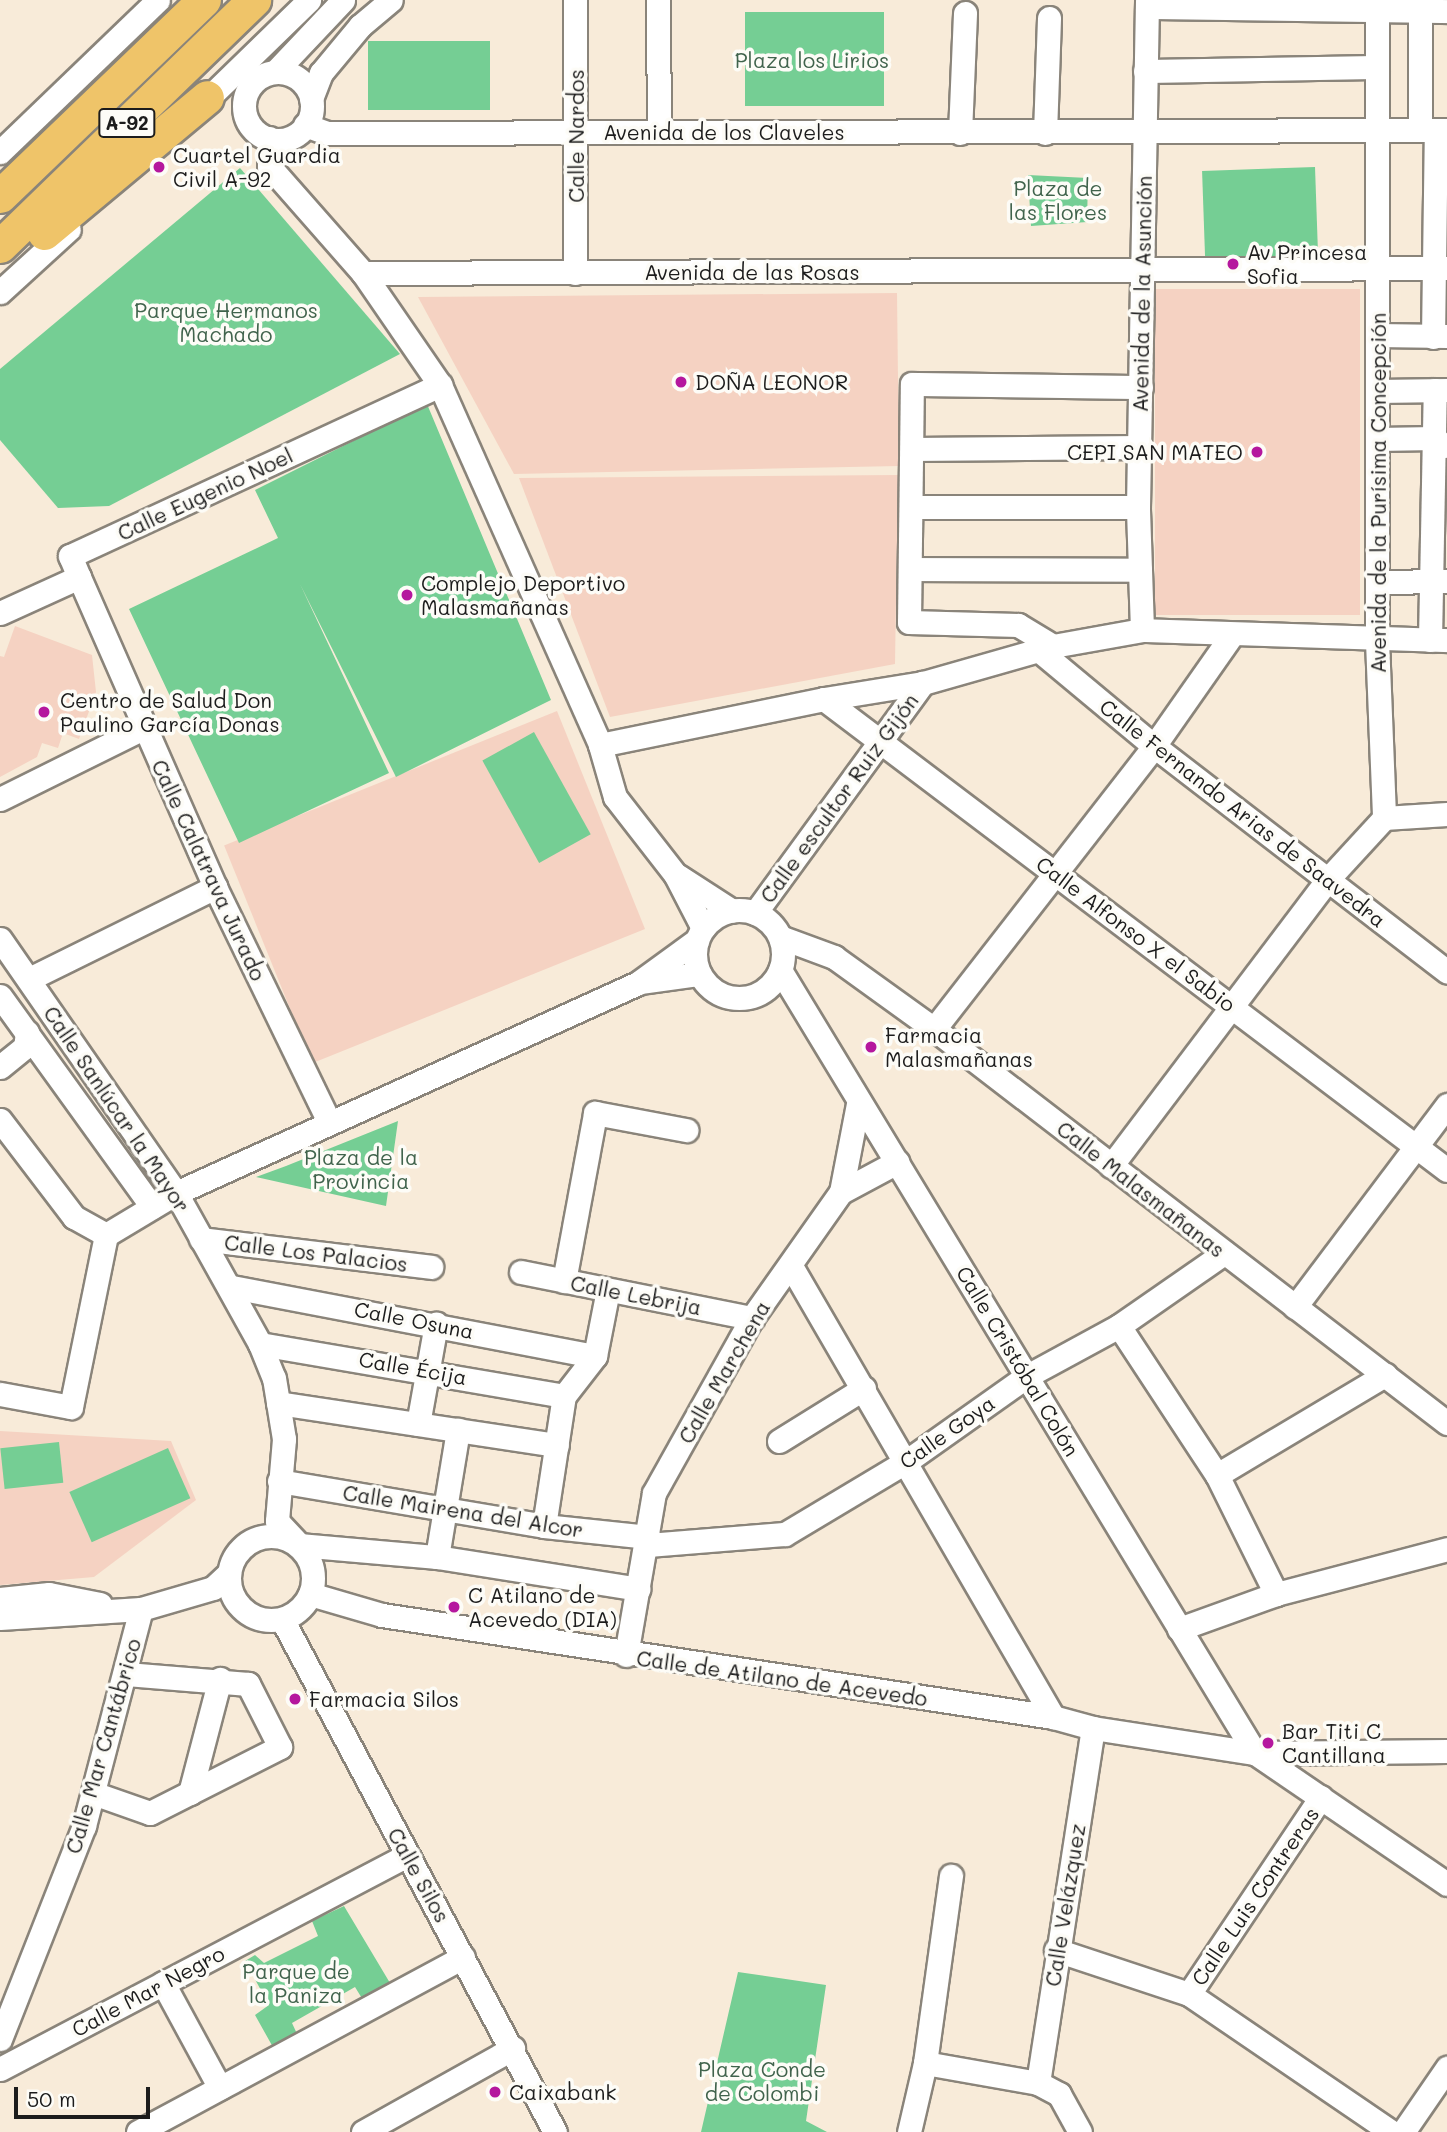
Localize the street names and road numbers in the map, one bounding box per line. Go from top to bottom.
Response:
street label: Calle Nardos [563,69,589,203]
road number: A-92 [97,108,157,139]
street label: Avenida de los Claveles [603,119,845,145]
street label: Avenida de la Asunción [1127,176,1157,412]
street label: Avenida de las Rosas [644,259,860,285]
street label: Avenida de la Purísima Concepción [1365,313,1391,673]
street label: Calle Eugenio Noel [113,442,297,546]
street label: Calle escultor Ruiz Gijón [755,688,923,908]
street label: Calle Fernando Arias de Saavedra [1095,693,1391,933]
street label: Calle Calatrava Jurado [147,755,271,985]
street label: Calle Alfonso X el Sabio [1032,851,1240,1017]
street label: Calle Sanlúcar la Mayor [39,1001,195,1217]
street label: Calle Malasmañanas [1052,1116,1230,1262]
street label: Calle Los Palacios [223,1229,409,1277]
street label: Calle Cristóbal Colón [951,1261,1085,1461]
street label: Calle Lebrija [568,1270,704,1320]
street label: Calle Osuna [352,1296,476,1344]
street label: Calle Marchena [673,1296,775,1448]
street label: Calle Écija [357,1346,469,1390]
street label: Calle Goya [895,1390,999,1474]
street label: Calle Mairena del Alcor [341,1480,585,1542]
street label: Calle Mar Cantábrico [60,1636,146,1856]
street label: Calle de Atilano de Acevedo [635,1645,929,1711]
street label: Calle Luis Contreras [1186,1802,1324,1990]
street label: Calle Velázquez [1040,1822,1090,1988]
street label: Calle Silos [383,1823,455,1927]
street label: Calle Mar Negro [67,1940,229,2042]

